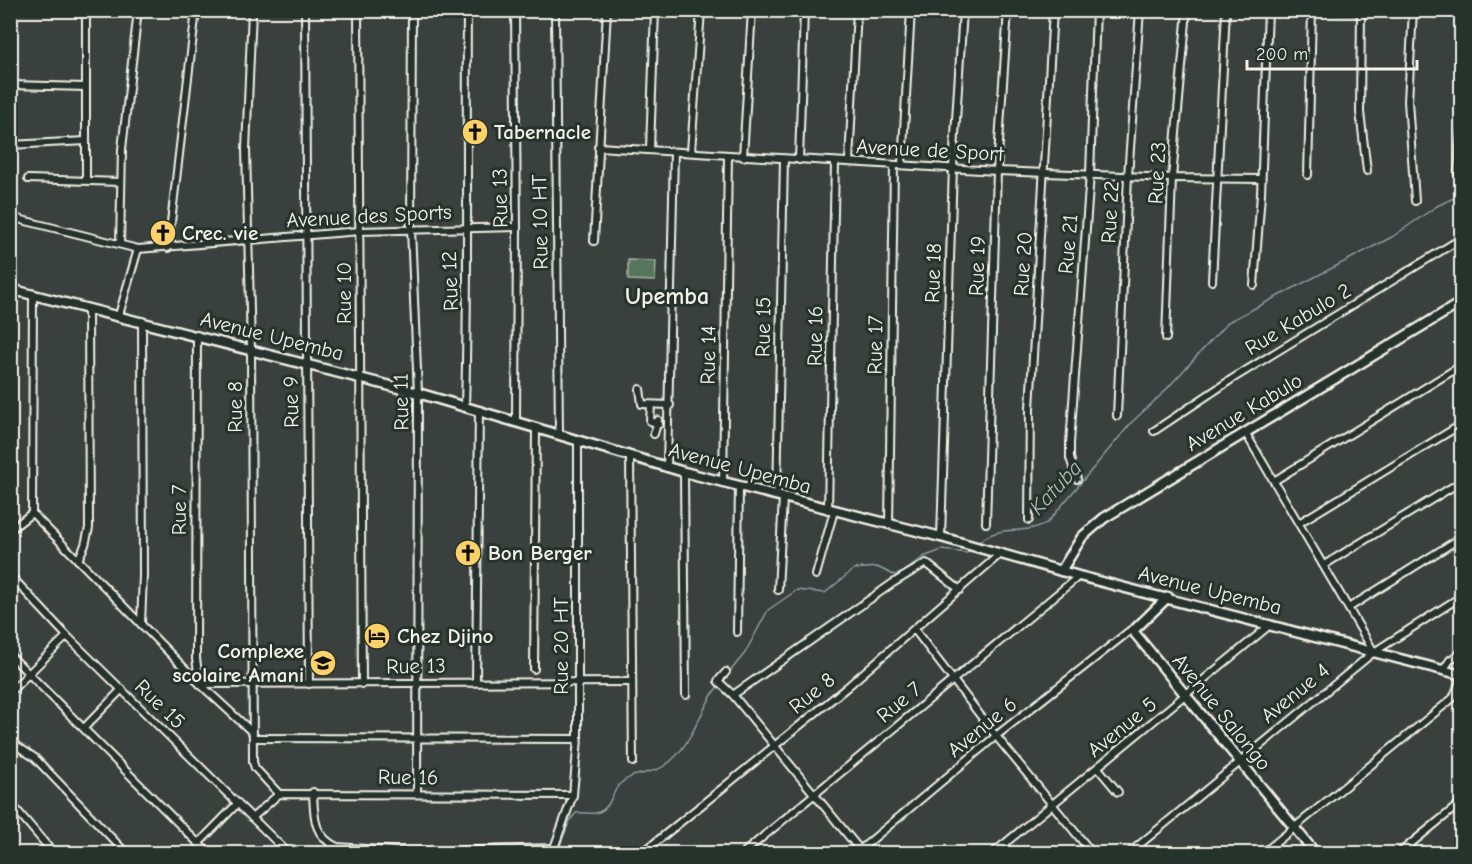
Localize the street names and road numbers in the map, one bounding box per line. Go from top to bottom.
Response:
street label: Avenue de Sport [856,134,1005,166]
street label: Rue 23 [1143,141,1171,205]
street label: Rue 13 [487,168,513,228]
street label: Rue 10 HT [527,174,553,270]
street label: Rue 22 [1096,180,1124,244]
street label: Avenue des Sports [286,200,452,232]
street label: Rue 21 [1053,213,1083,275]
street label: Rue 20 [1009,231,1037,297]
street label: Rue 19 [964,235,990,297]
street label: Rue 18 [920,243,946,303]
street label: Rue 12 [437,251,463,311]
street label: Rue 10 [332,262,356,324]
street label: Rue Kabulo 2 [1241,278,1355,360]
street label: Rue 15 [750,297,776,357]
street label: Rue 16 [802,306,828,366]
street label: Avenue Upemba [198,307,346,365]
street label: Rue 17 [862,315,888,375]
street label: Rue 14 [695,325,721,385]
street label: Avenue Kabulo [1182,368,1306,456]
street label: Rue 11 [389,373,413,431]
street label: Rue 9 [279,376,303,428]
street label: Rue 8 [223,381,247,433]
street label: Avenue Upemba [666,437,814,499]
street label: Rue 7 [167,485,191,535]
street label: Avenue Upemba [1136,561,1284,619]
street label: Rue 20 HT [549,597,573,695]
street label: Avenue Salongo [1168,649,1276,775]
street label: Rue 13 [386,653,446,679]
street label: Avenue 4 [1256,658,1334,728]
street label: Rue 8 [784,667,840,719]
street label: Rue 15 [130,674,190,734]
street label: Rue 7 [872,676,926,727]
street label: Avenue 6 [942,692,1022,762]
street label: Avenue 5 [1082,692,1162,762]
street label: Rue 16 [378,764,438,790]

